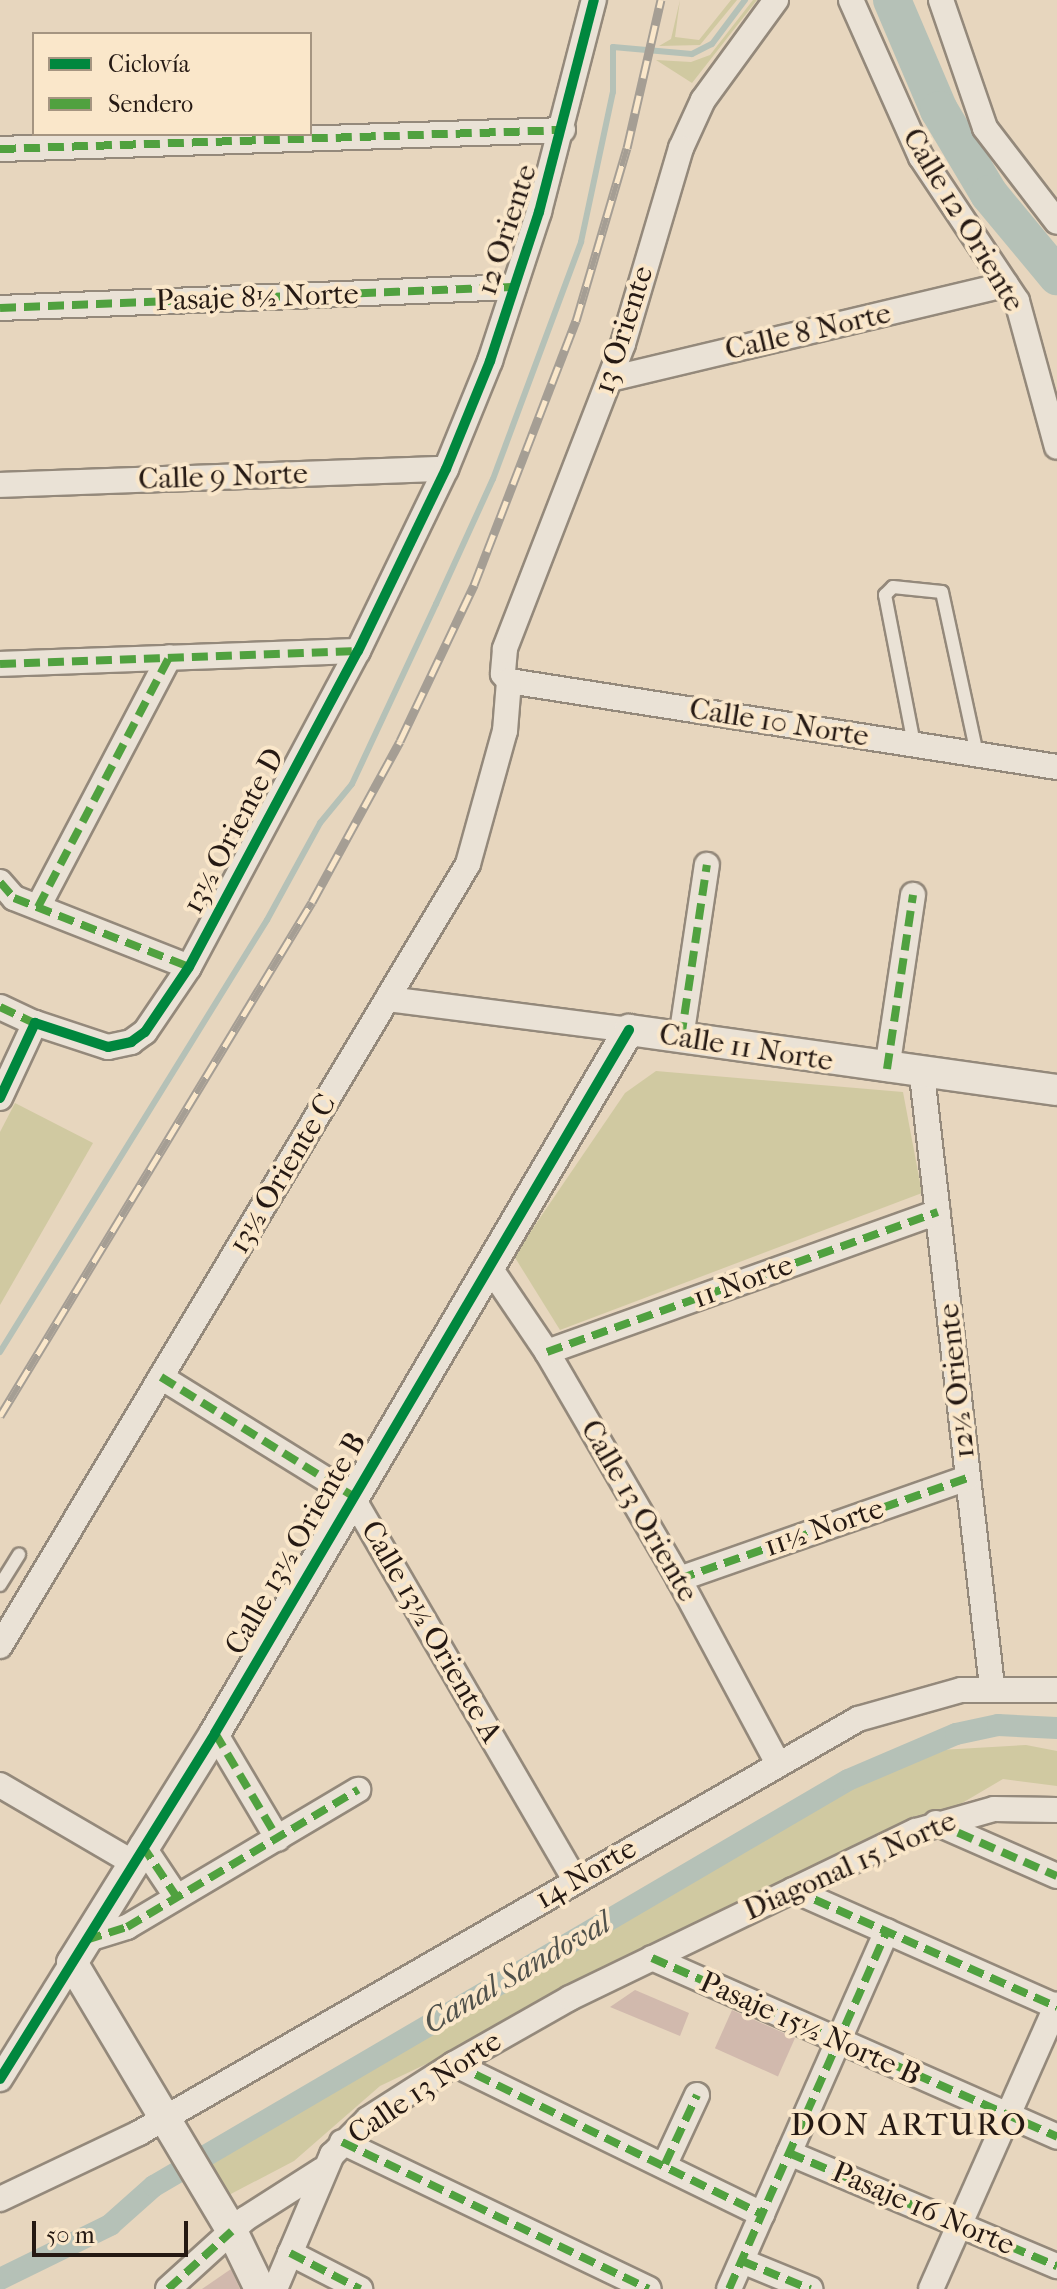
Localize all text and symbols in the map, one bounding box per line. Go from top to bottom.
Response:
legend [32,32,312,136]
text: Ciclovía [108,50,190,78]
text: Sendero [108,90,193,118]
street label: Calle 12 Oriente [894,122,1032,318]
street label: 12 Oriente [469,160,545,300]
street label: 13 Oriente [586,262,662,398]
street label: Pasaje 8½ Norte [155,276,359,320]
street label: Calle 8 Norte [722,295,894,369]
street label: Calle 9 Norte [138,456,308,498]
street label: Calle 10 Norte [687,691,871,755]
street label: 13½ Oriente D [175,742,293,920]
street label: Calle 11 Norte [657,1017,835,1079]
street label: 13½ Oriente C [221,1088,345,1260]
street label: 11 Norte [688,1247,798,1317]
street label: 12½ Oriente [931,1302,983,1460]
street label: Calle 13 Oriente [572,1414,706,1608]
street label: Calle 13½ Oriente B [218,1427,374,1661]
street label: 11½ Norte [759,1491,889,1565]
street label: Calle 13½ Oriente A [353,1515,509,1749]
street label: Diagonal 15 Norte [738,1803,962,1929]
street label: 14 Norte [529,1831,643,1917]
water label: Canal Sandoval [416,1904,618,2042]
street label: Pasaje 15½ Norte B [694,1964,926,2094]
street label: Calle 13 Norte [342,2024,508,2152]
district label: DON ARTURO [790,2106,1028,2144]
street label: Pasaje 16 Norte [826,2154,1020,2264]
scale bar [36,2205,192,2255]
text: 50 m [46,2221,95,2249]

